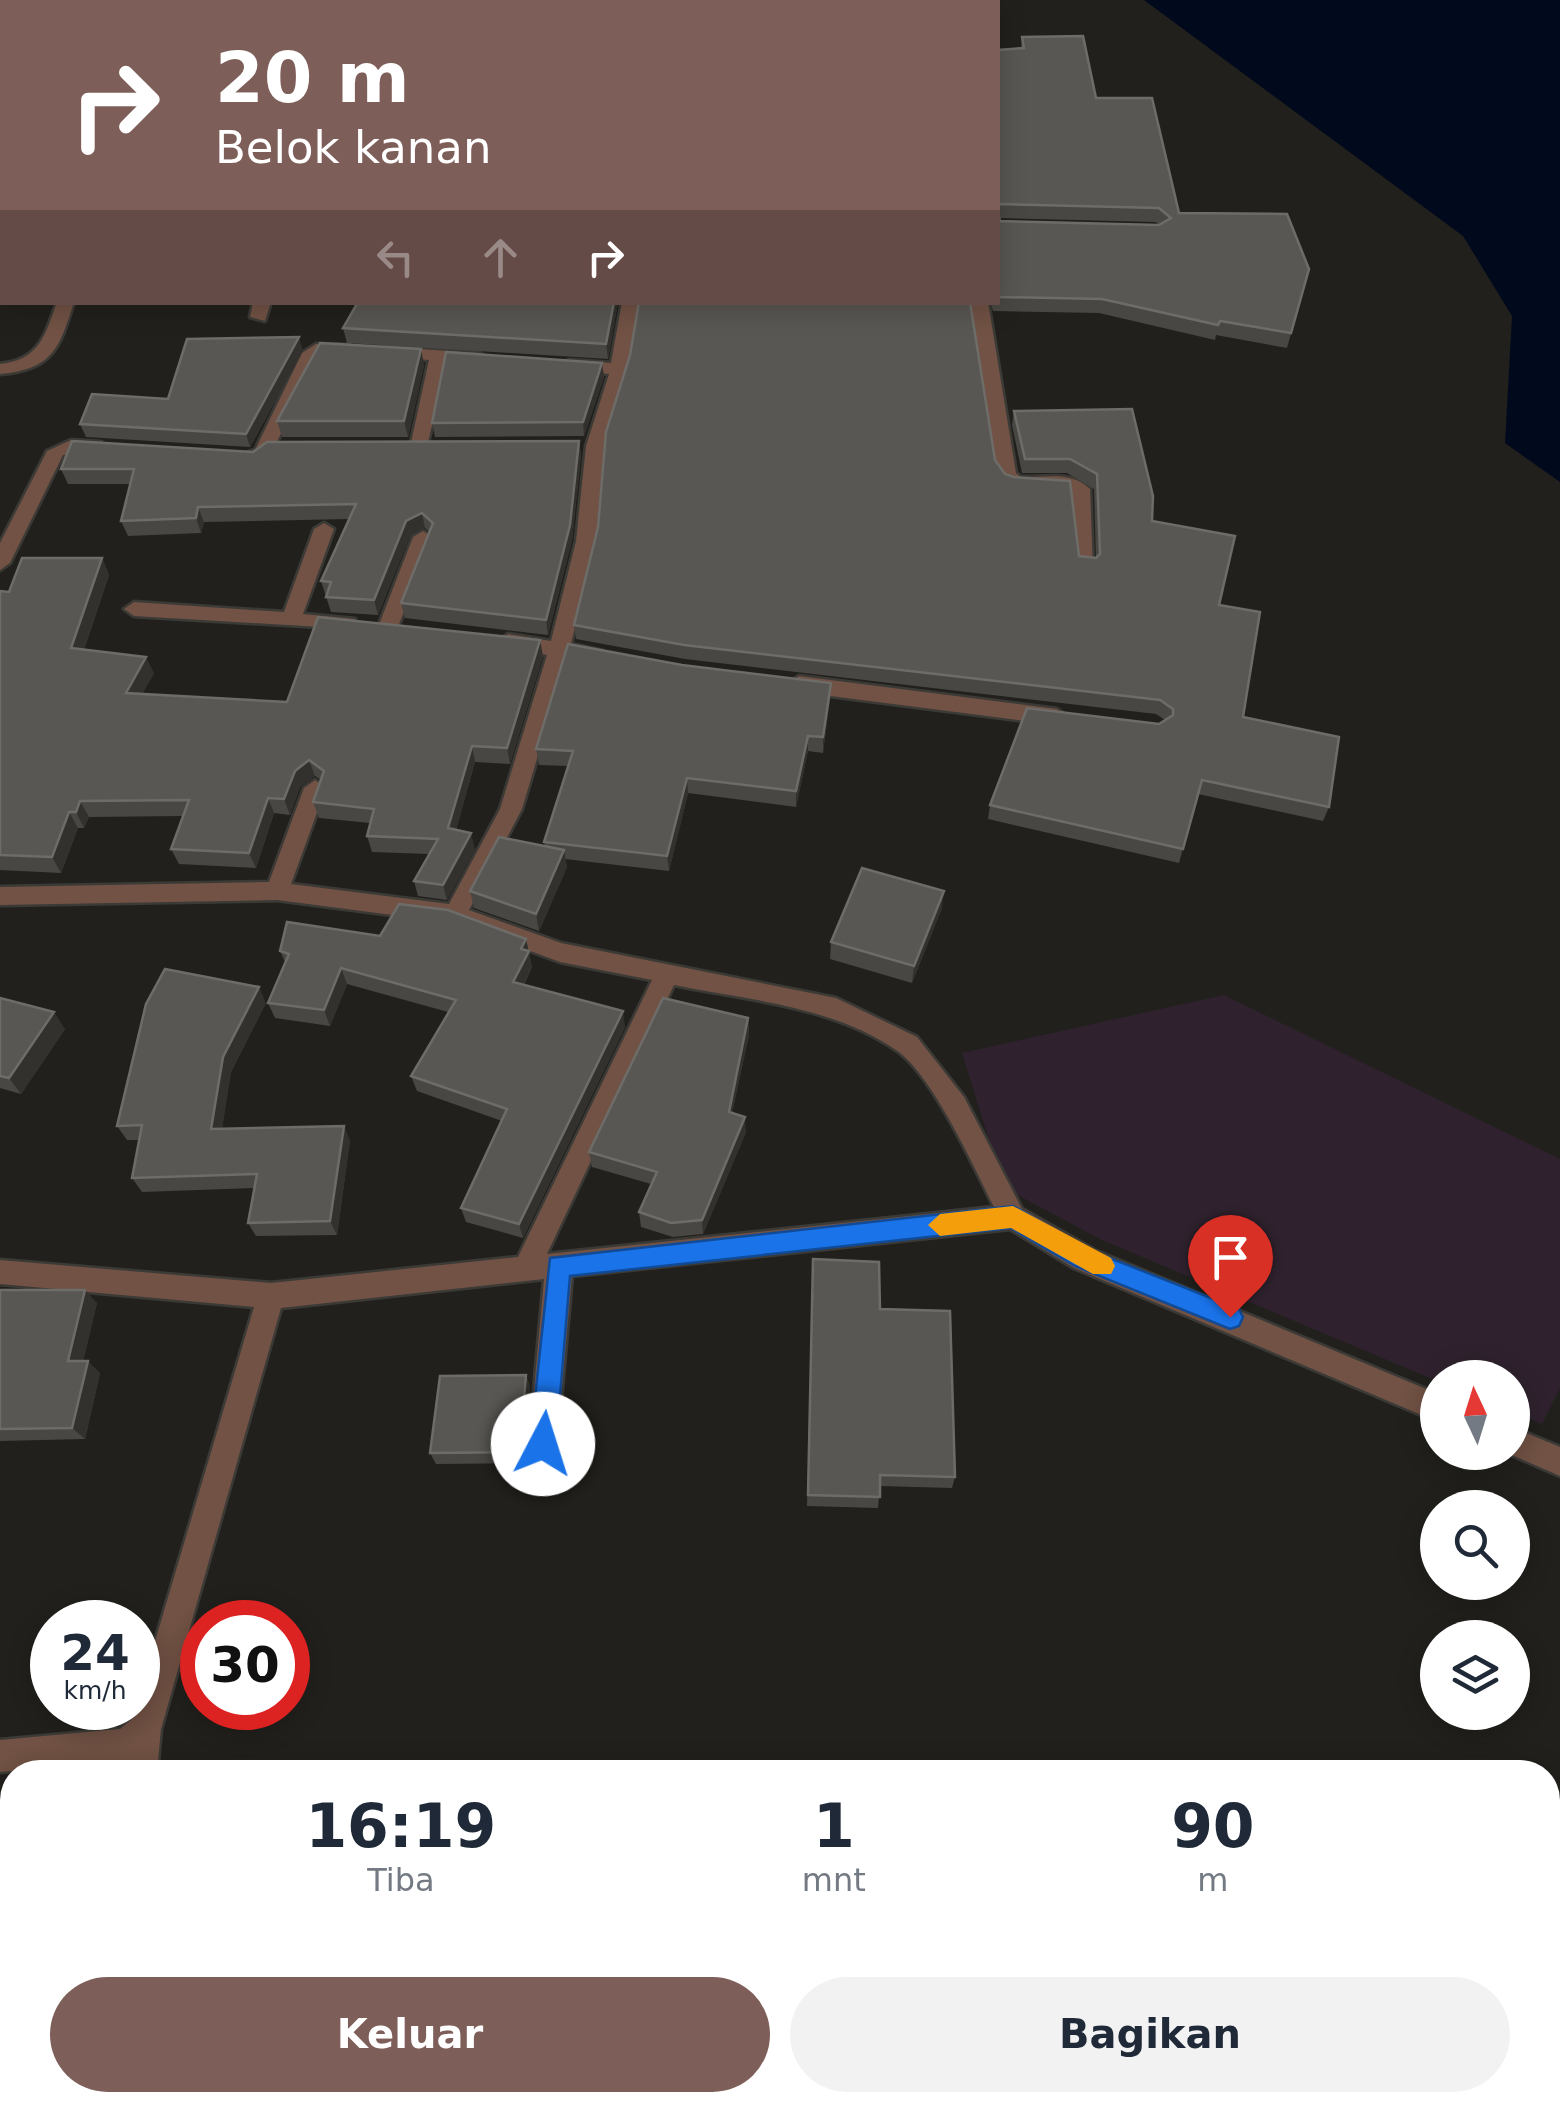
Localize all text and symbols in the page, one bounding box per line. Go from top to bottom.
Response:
text: 20 m [215,37,410,119]
icon: right [50,40,180,170]
text: Belok kanan [215,121,491,174]
icon: left [368,230,423,285]
icon: ahead [473,230,528,285]
icon: right [578,230,633,285]
pin [1188,1215,1273,1318]
icon: arrive [1203,1230,1258,1285]
north arrow [1420,1360,1530,1470]
map controls [1420,1360,1530,1730]
position arrow [491,1392,595,1496]
button: search [1420,1490,1530,1600]
speed limit sign: 30 [180,1600,310,1730]
button: layers [1420,1620,1530,1730]
text: 24 [60,1624,130,1682]
text: km/h [63,1676,127,1705]
text: 16:19 [305,1791,496,1861]
text: 1 [813,1791,855,1861]
text: 90 [1171,1791,1255,1861]
text: Tiba [367,1861,435,1899]
text: mnt [802,1861,866,1899]
text: m [1197,1861,1228,1899]
button: Keluar [50,1977,770,2092]
button: Bagikan [790,1977,1510,2092]

